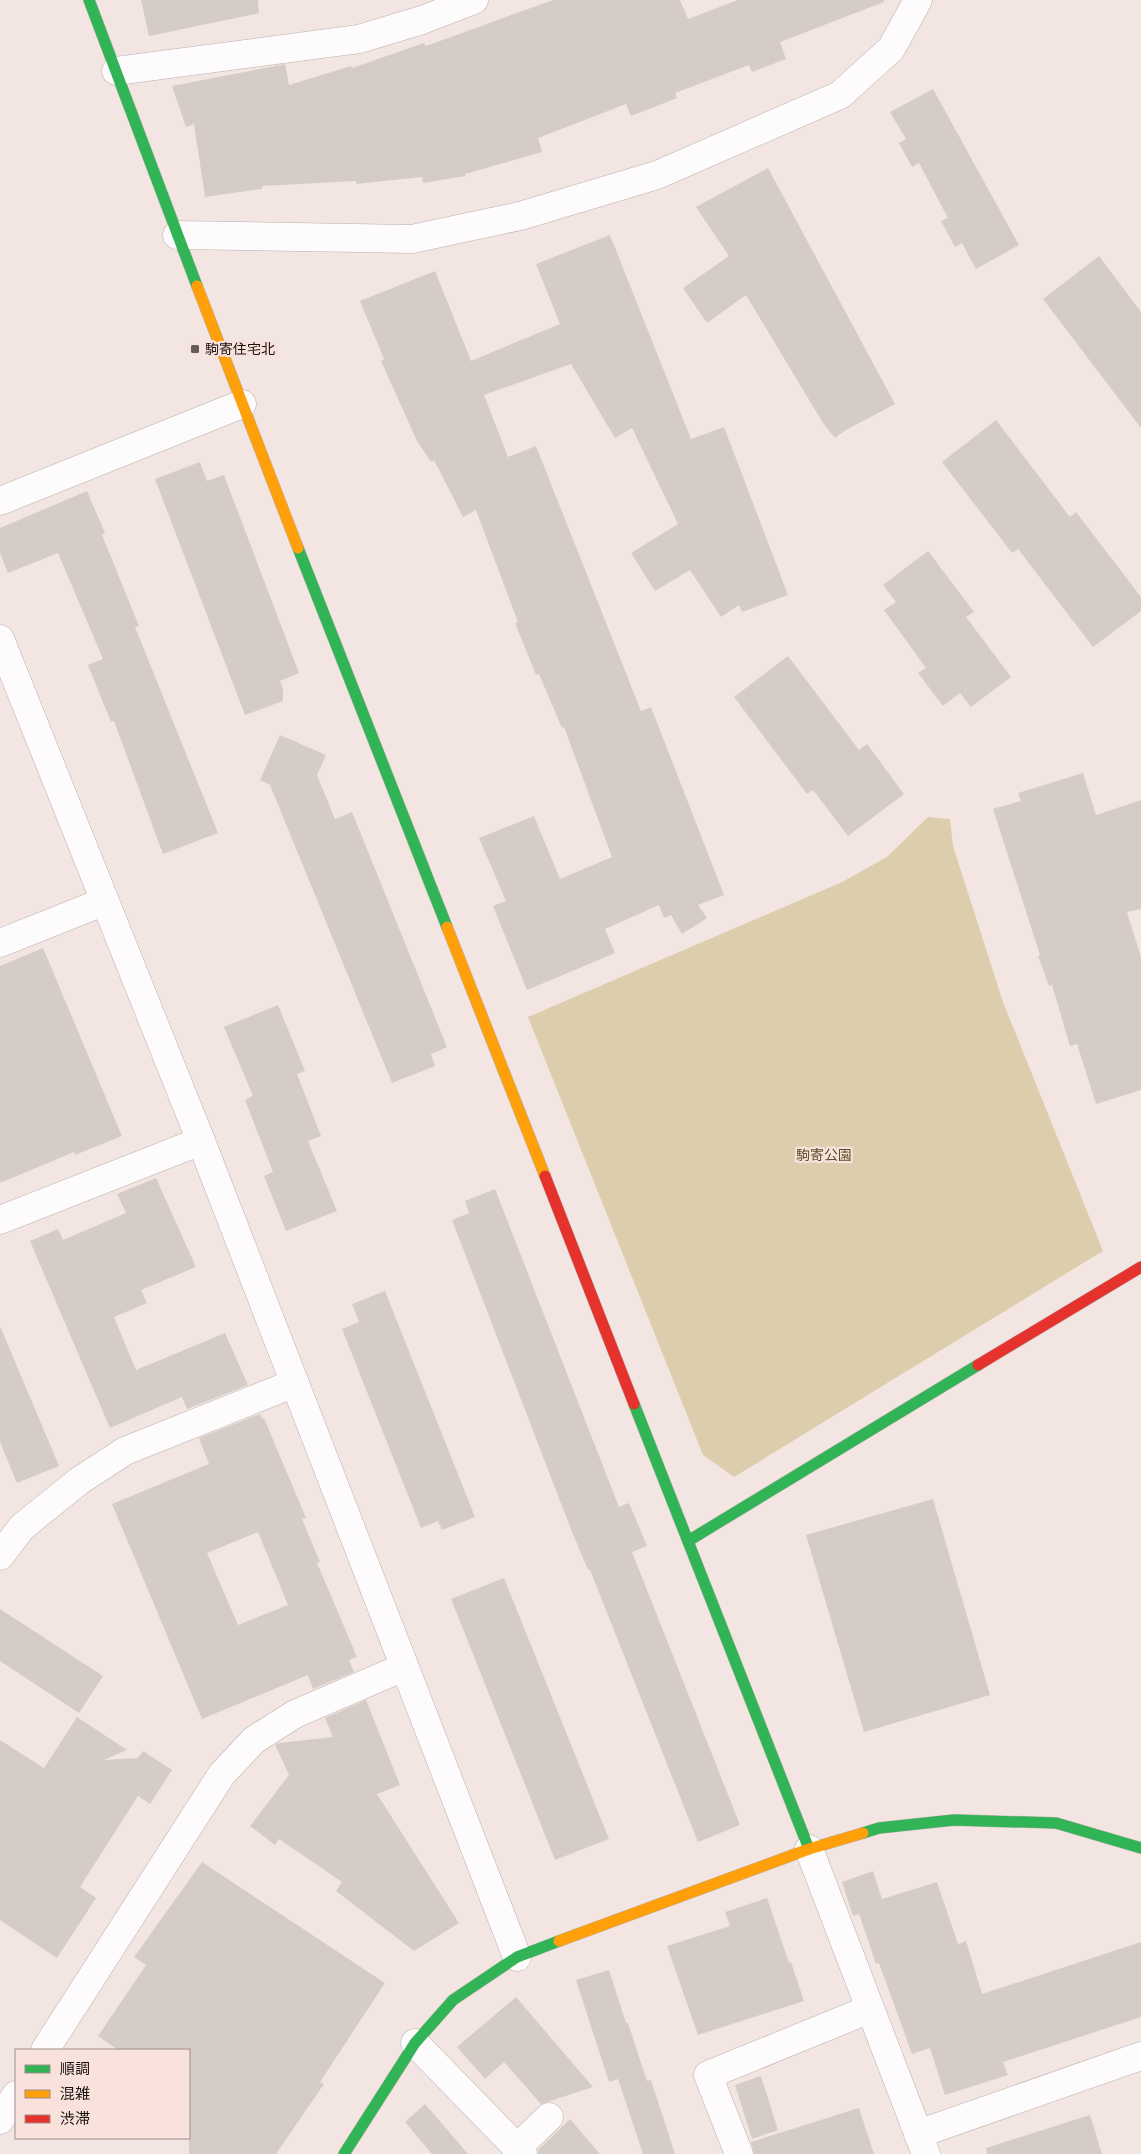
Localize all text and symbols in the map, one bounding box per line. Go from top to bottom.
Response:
place label: 駒寄住宅北 [205,341,275,357]
marker: 駒寄住宅北 [189,343,201,355]
park label: 駒寄公園 [796,1147,852,1163]
legend [15,2049,190,2139]
text: 順調 [60,2060,90,2078]
text: 混雑 [60,2085,90,2103]
text: 渋滞 [60,2110,90,2128]

